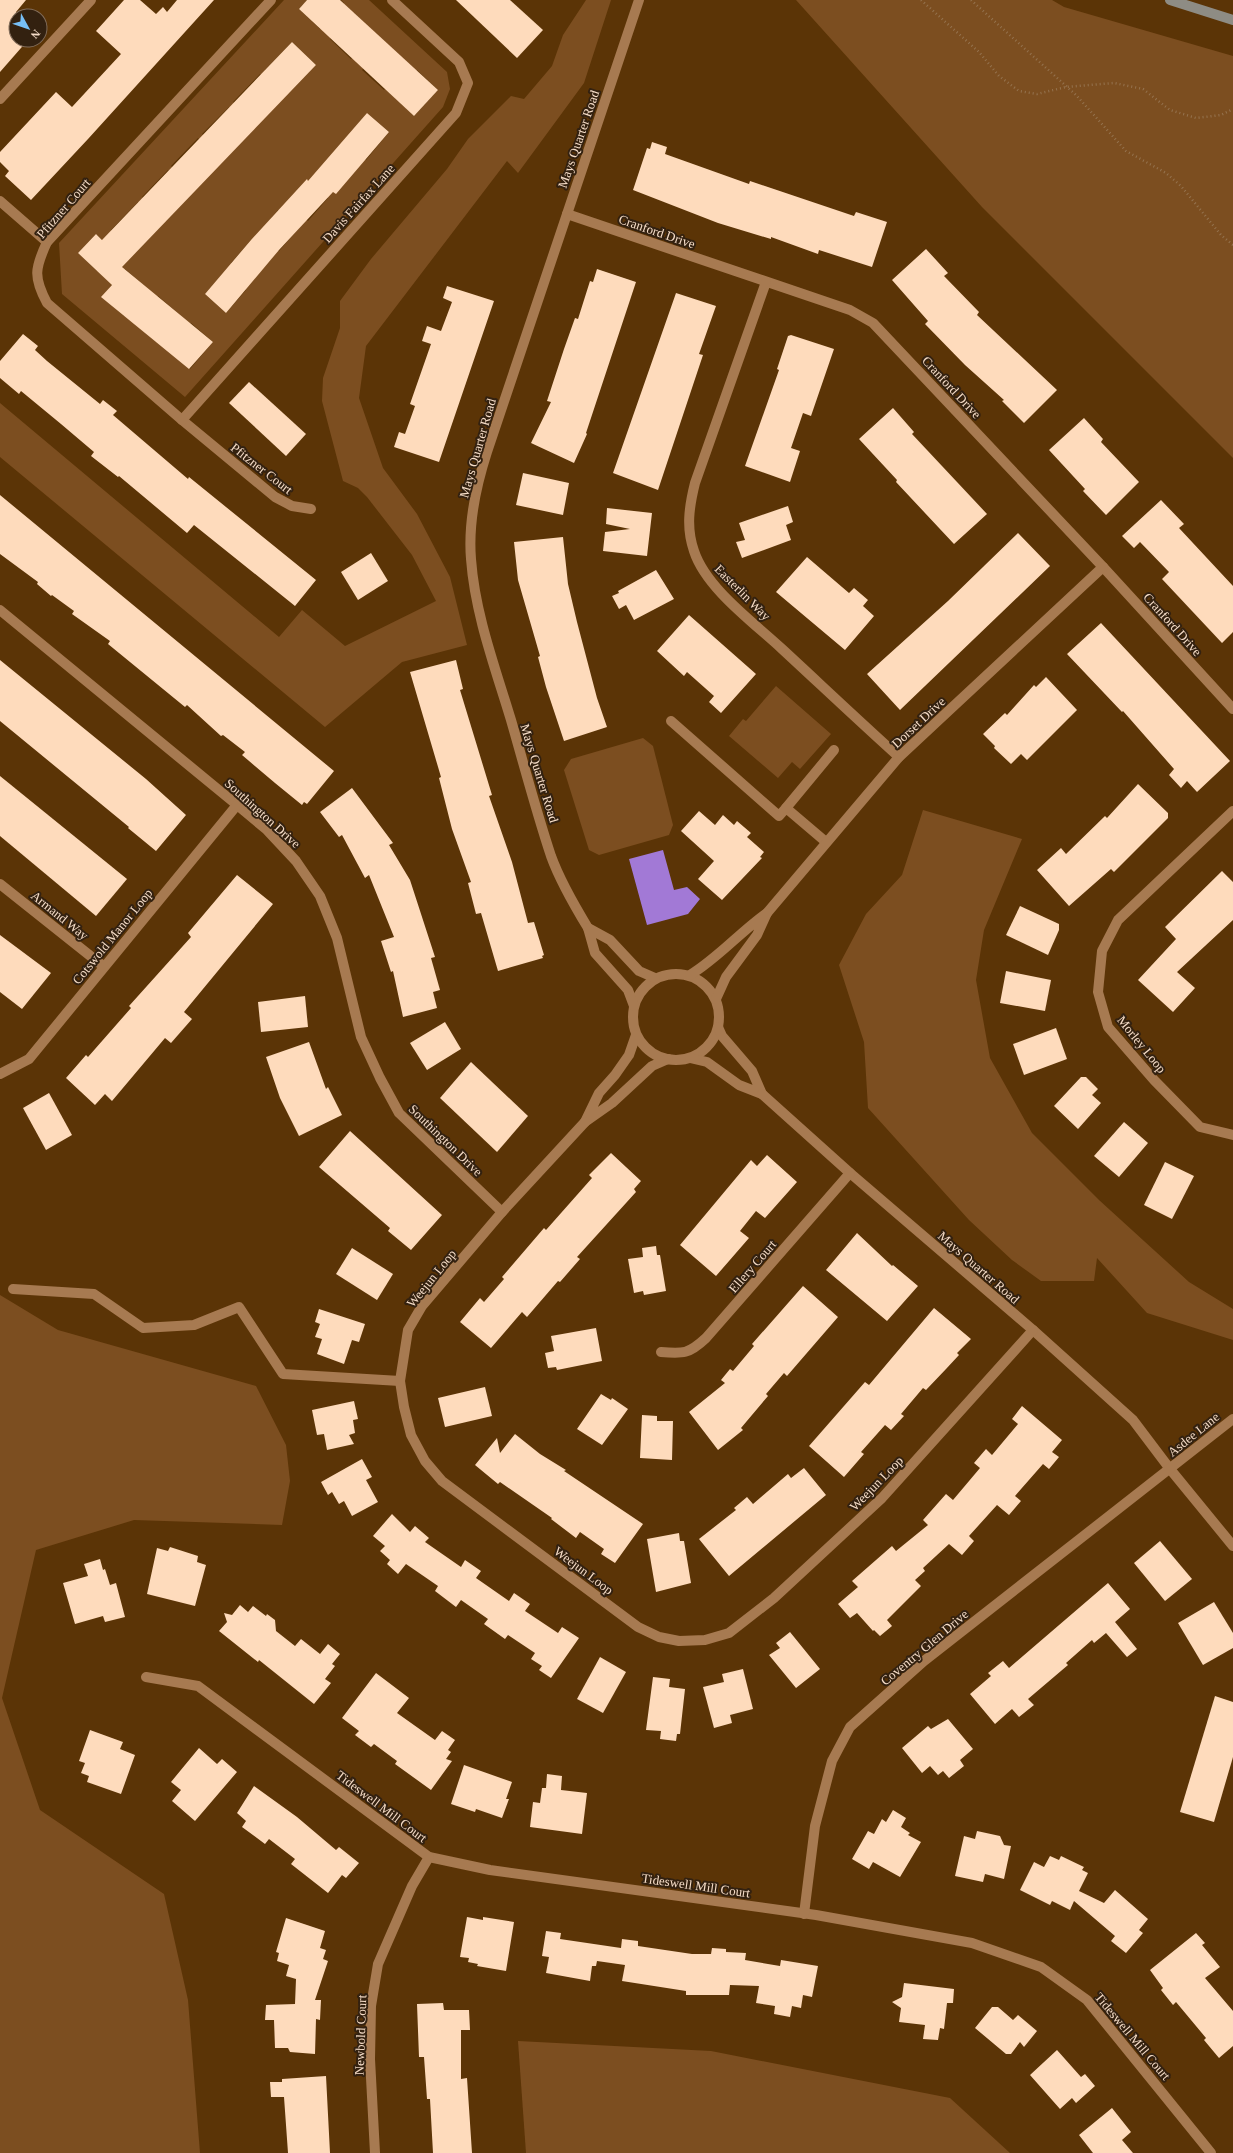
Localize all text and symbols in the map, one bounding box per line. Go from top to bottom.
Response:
north arrow [8,8,48,48]
text: N [28,28,43,41]
street label: Mays Quarter Road [555,88,602,190]
street label: Davis Fairfax Lane [319,161,398,246]
street label: Pfitzner Court [33,175,94,241]
street label: Cranford Drive [617,211,697,252]
street label: Cranford Drive [919,353,984,422]
street label: Mays Quarter Road [456,396,499,499]
street label: Pfitzner Court [228,440,296,497]
street label: Easterlin Way [712,561,774,624]
street label: Cranford Drive [1140,590,1205,659]
street label: Dorset Drive [889,694,948,751]
street label: Mays Quarter Road [517,722,562,825]
street label: Southington Drive [222,776,304,851]
street label: Cotswold Manor Loop [69,886,155,987]
street label: Armand Way [28,888,92,943]
street label: Morley Loop [1114,1013,1169,1076]
street label: Southington Drive [406,1101,486,1179]
street label: Mays Quarter Road [935,1228,1023,1307]
street label: Ellery Court [726,1237,779,1296]
street label: Weejun Loop [404,1246,459,1310]
street label: Asdee Lane [1165,1409,1222,1460]
street label: Weejun Loop [847,1453,906,1514]
street label: Weejun Loop [551,1543,616,1597]
street label: Coventry Glen Drive [877,1606,971,1688]
street label: Tideswell Mill Court [334,1768,430,1846]
street label: Tideswell Mill Court [641,1870,751,1901]
street label: Tideswell Mill Court [1092,1990,1174,2083]
street label: Newbold Court [352,1994,369,2076]

